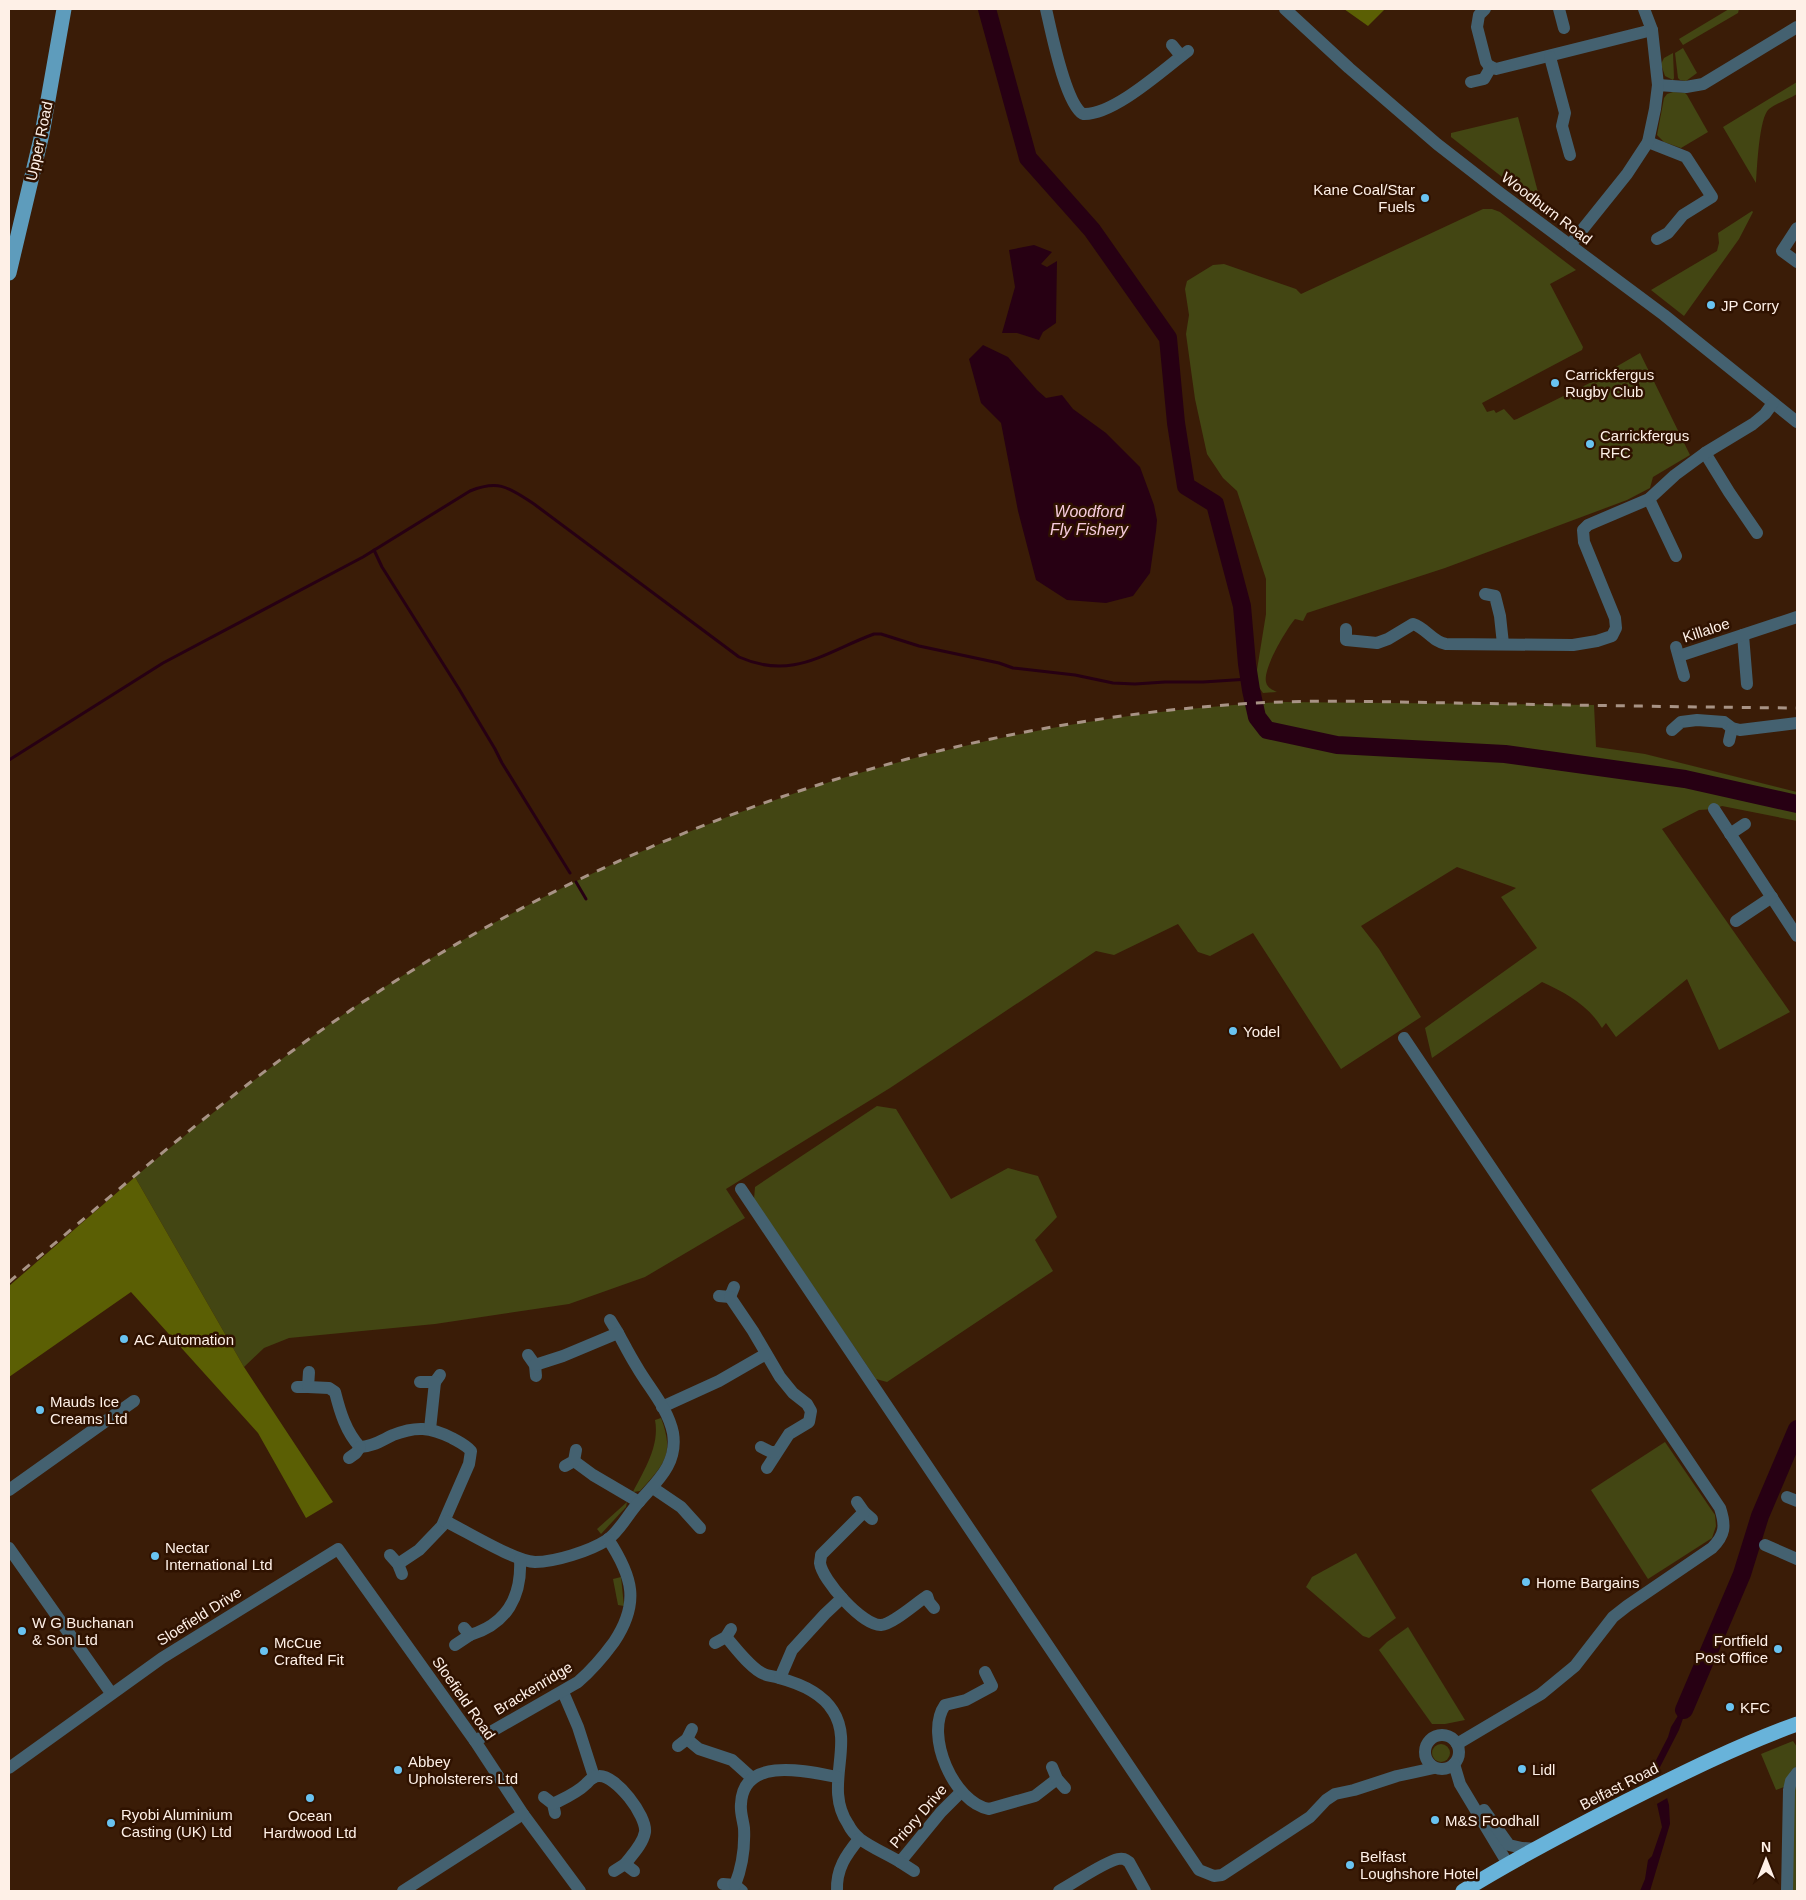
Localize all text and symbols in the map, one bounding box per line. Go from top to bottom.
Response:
street label: Upper Road [22,100,56,182]
street label: Woodburn Road [1498,168,1596,248]
place label: Kane Coal/Star Fuels [1313,181,1415,215]
marker: Kane Coal/Star Fuels [1419,192,1431,204]
place label: JP Corry [1721,297,1780,314]
marker: JP Corry [1705,299,1717,311]
place label: Carrickfergus Rugby Club [1565,366,1654,400]
marker: Carrickfergus Rugby Club [1549,377,1561,389]
place label: Carrickfergus RFC [1600,427,1689,461]
marker: Carrickfergus RFC [1584,438,1596,450]
water label: Woodford Fly Fishery [1050,503,1129,538]
street label: Killaloe [1680,614,1732,646]
place label: Yodel [1243,1023,1280,1040]
marker: Yodel [1227,1025,1239,1037]
place label: AC Automation [134,1331,234,1348]
marker: AC Automation [118,1333,130,1345]
place label: Mauds Ice Creams Ltd [50,1393,128,1427]
marker: Mauds Ice Creams Ltd [34,1404,46,1416]
place label: Nectar International Ltd [165,1539,273,1573]
marker: Nectar International Ltd [149,1550,161,1562]
place label: Home Bargains [1536,1574,1639,1591]
marker: Home Bargains [1520,1576,1532,1588]
street label: Sloefield Drive [153,1583,245,1649]
place label: W G Buchanan & Son Ltd [32,1614,134,1648]
marker: W G Buchanan & Son Ltd [16,1625,28,1637]
place label: Fortfield Post Office [1695,1632,1768,1666]
place label: McCue Crafted Fit [274,1634,345,1668]
marker: Fortfield Post Office [1772,1643,1784,1655]
marker: McCue Crafted Fit [258,1645,270,1657]
street label: Sloefield Road [429,1653,499,1743]
street label: Brackenridge [491,1658,575,1718]
place label: KFC [1740,1699,1770,1716]
marker: KFC [1724,1701,1736,1713]
place label: Abbey Upholsterers Ltd [408,1753,518,1787]
street label: Belfast Road [1577,1759,1661,1813]
place label: Lidl [1532,1761,1555,1778]
marker: Lidl [1516,1763,1528,1775]
marker: Abbey Upholsterers Ltd [392,1764,404,1776]
street label: Priory Drive [886,1781,950,1851]
marker: Ocean Hardwood Ltd [304,1792,316,1804]
place label: Ryobi Aluminium Casting (UK) Ltd [121,1806,233,1840]
place label: Ocean Hardwood Ltd [263,1807,357,1841]
place label: M&S Foodhall [1445,1812,1539,1829]
marker: M&S Foodhall [1429,1814,1441,1826]
marker: Ryobi Aluminium Casting (UK) Ltd [105,1817,117,1829]
north arrow [1741,1835,1791,1885]
text: N [1761,1839,1771,1855]
place label: Belfast Loughshore Hotel [1360,1848,1478,1882]
marker: Belfast Loughshore Hotel [1344,1859,1356,1871]

